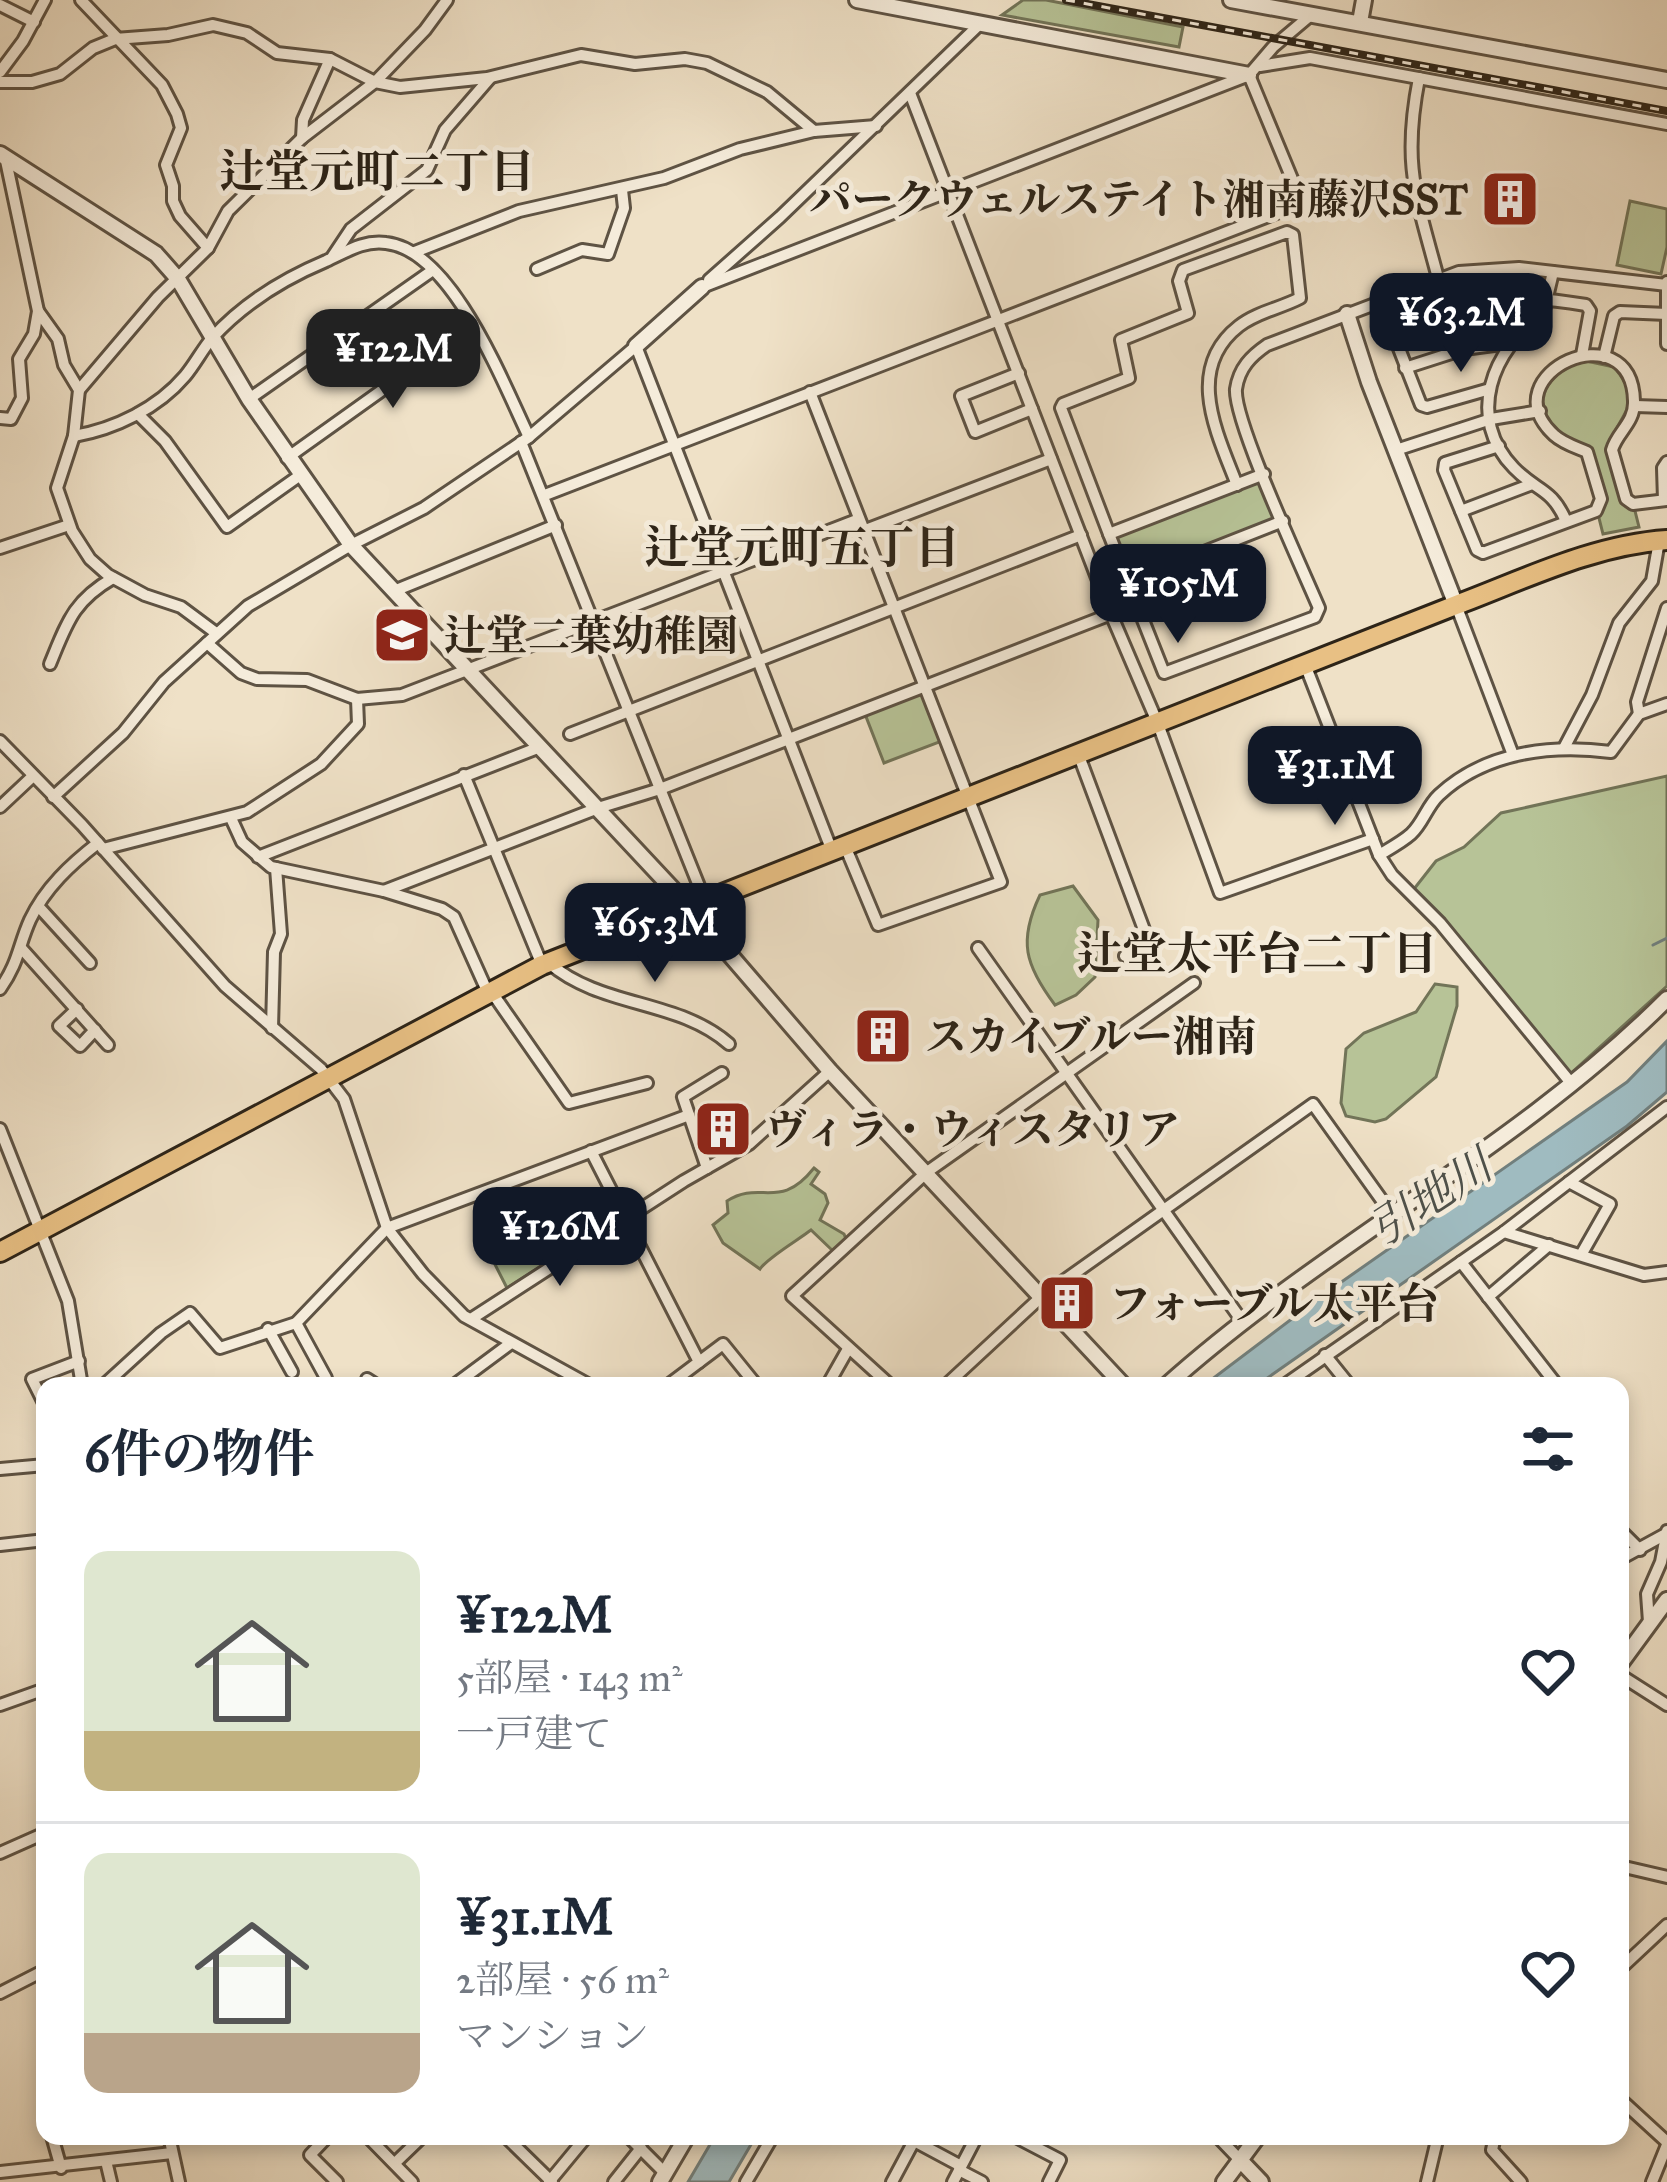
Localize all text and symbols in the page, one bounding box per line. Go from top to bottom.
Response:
district label: 辻堂元町二丁目 [219,144,535,199]
building icon: パークウェルステイト湘南藤沢SST [1479,168,1541,230]
place label: パークウェルステイト湘南藤沢SST [810,174,1468,226]
pin: ¥63.2M [1363,273,1559,375]
text: ¥63.2M [1397,288,1525,336]
pin: ¥122M [309,309,477,411]
text: ¥122M [333,324,453,372]
district label: 辻堂元町五丁目 [644,520,960,575]
pin: ¥105M [1094,544,1262,646]
text: ¥105M [1117,559,1239,607]
school or university icon: 辻堂二葉幼稚園 [371,604,433,666]
place label: 辻堂二葉幼稚園 [444,610,738,662]
pin: ¥31.1M [1237,726,1433,828]
text: ¥31.1M [1275,741,1395,789]
pin: ¥65.3M [557,883,753,985]
text: ¥65.3M [592,898,718,946]
district label: 辻堂太平台二丁目 [1077,926,1437,981]
building icon: スカイブルー湘南 [852,1005,914,1067]
place label: スカイブルー湘南 [925,1011,1257,1063]
building icon: ヴィラ・ウィスタリア [692,1098,754,1160]
place label: ヴィラ・ウィスタリア [765,1104,1180,1156]
water label: 引地川 [1359,1135,1506,1257]
pin: ¥126M [476,1187,644,1289]
text: ¥126M [500,1202,620,1250]
building icon: フォーブル太平台 [1036,1272,1098,1334]
place label: フォーブル太平台 [1109,1278,1439,1330]
icon: filters [1515,1416,1581,1482]
text: 6件の物件 [84,1423,314,1485]
text: ¥122M [456,1584,612,1646]
icon: home [180,1599,324,1743]
icon: heart [1515,1638,1581,1704]
text: 5部屋 · 143 m² [456,1654,683,1702]
text: 一戸建て [456,1710,612,1758]
text: ¥31.1M [456,1886,613,1948]
icon: home [180,1901,324,2045]
icon: heart [1515,1940,1581,2006]
text: 2部屋 · 56 m² [456,1956,669,2004]
text: マンション [456,2012,649,2060]

